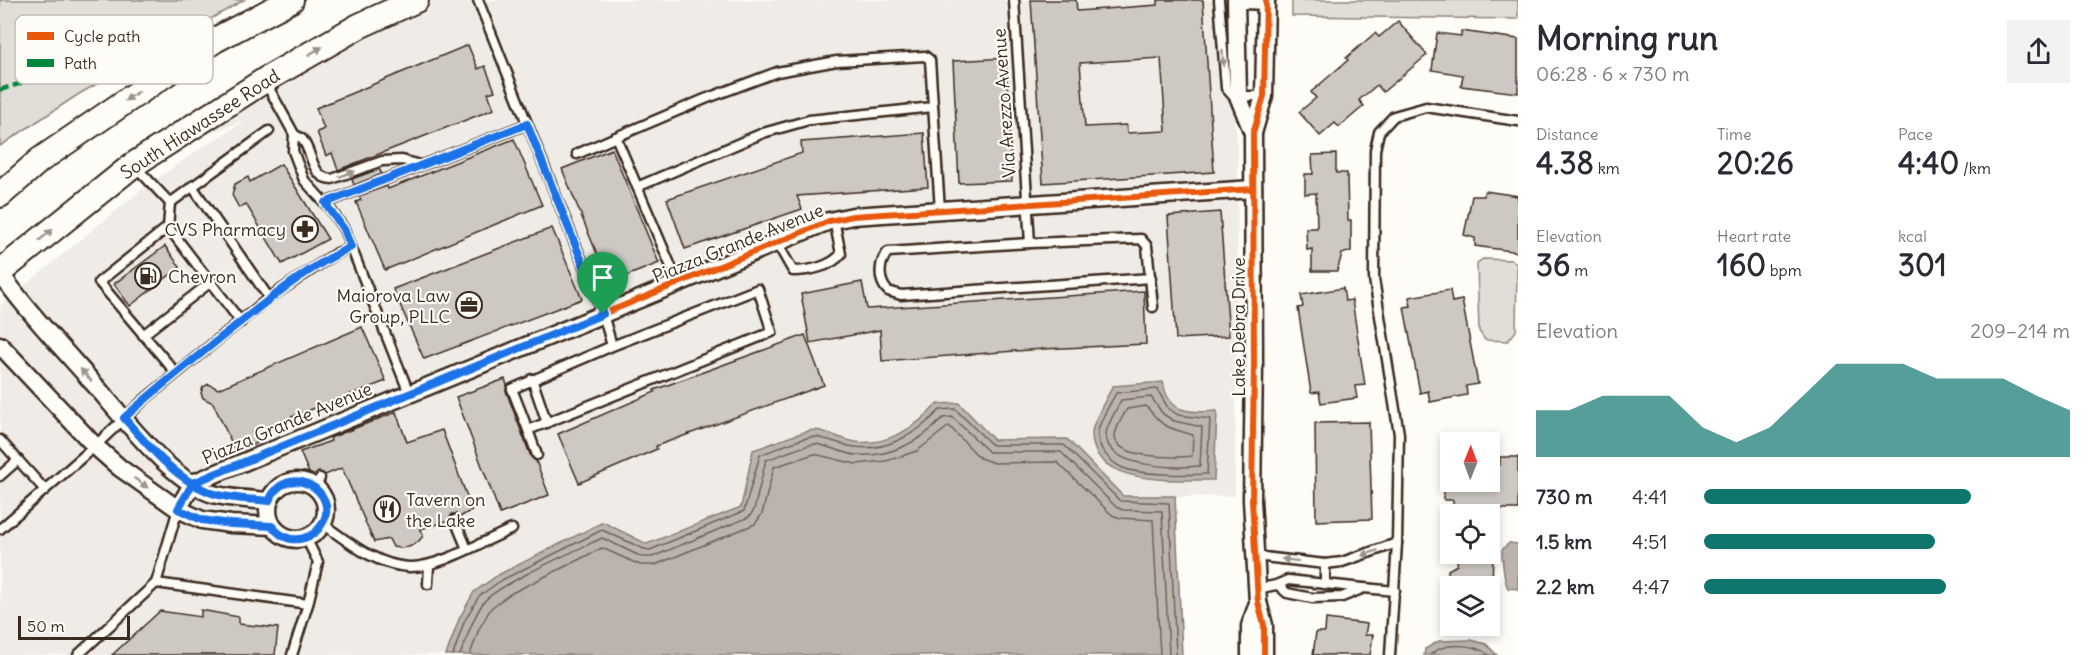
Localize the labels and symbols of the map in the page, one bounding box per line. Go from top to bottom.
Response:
legend [15,15,213,84]
text: Cycle path [64,26,140,46]
street label: Via Arezzo Avenue [987,28,1021,178]
one-way arrow [307,46,324,56]
one-way arrow [1218,49,1228,68]
text: Path [64,53,97,73]
street label: South Hiawassee Road [116,64,284,184]
one-way arrow [125,90,141,102]
one-way arrow [338,168,356,178]
street label: Piazza Grande Avenue [649,198,827,288]
pharmacy icon: CVS Pharmacy [290,214,320,244]
place label: CVS Pharmacy [164,218,286,241]
one-way arrow [38,229,54,242]
pin [577,252,628,314]
street label: Lake Debra Drive [1227,257,1250,397]
fuel station icon: Chevron [133,261,163,291]
place label: Chevron [168,265,236,288]
place label: Maiorova Law Group, PLLC [337,284,450,328]
office icon: Maiorova Law Group, PLLC [454,290,484,320]
one-way arrow [79,367,93,382]
street label: Piazza Grande Avenue [199,377,375,469]
north arrow [1440,432,1500,492]
one-way arrow [133,476,149,488]
place label: Tavern on the Lake [406,488,486,532]
restaurant icon: Tavern on the Lake [372,494,402,524]
one-way arrow [1361,548,1379,558]
one-way arrow [1281,555,1300,565]
scale bar [18,613,130,640]

